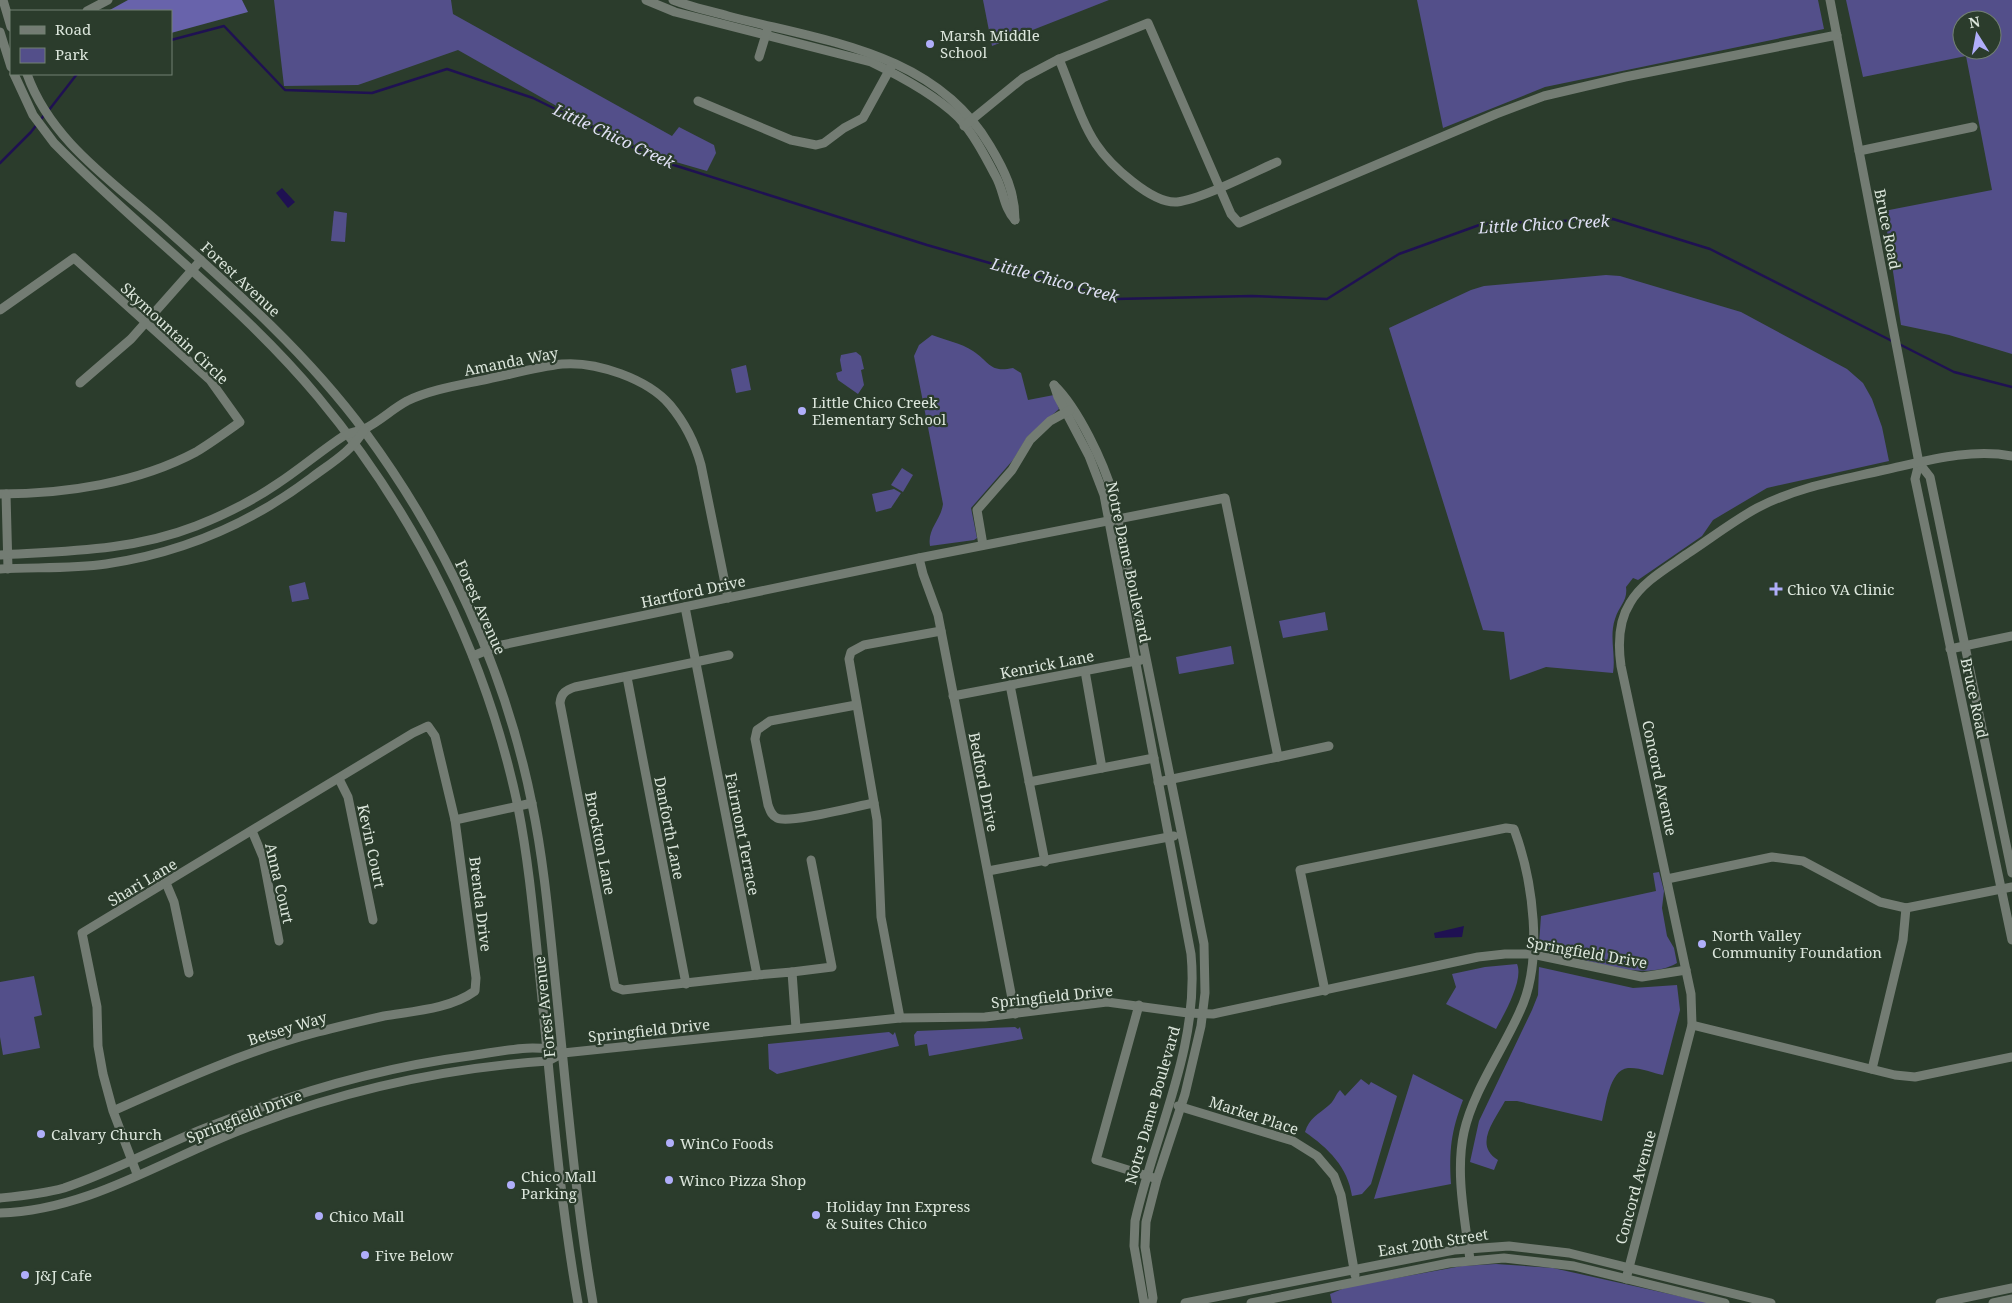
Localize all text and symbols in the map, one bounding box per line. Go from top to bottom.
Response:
legend [10,10,172,75]
north arrow [1952,10,2002,60]
text: N [1967,11,1982,32]
text: Road [55,19,91,39]
place label: Marsh Middle School [940,25,1040,62]
marker: Marsh Middle School [924,38,936,50]
text: Park [55,44,89,64]
water label: Little Chico Creek [549,98,679,174]
street label: Bruce Road [1870,187,1906,271]
water label: Little Chico Creek [1477,210,1611,238]
street label: Forest Avenue [197,237,285,321]
water label: Little Chico Creek [988,252,1122,308]
street label: Skymountain Circle [117,278,233,388]
street label: Amanda Way [462,342,560,380]
place label: Little Chico Creek Elementary School [812,392,946,429]
marker: Little Chico Creek Elementary School [796,405,808,417]
street label: Notre Dame Boulevard [1102,480,1156,644]
street label: Forest Avenue [451,557,511,657]
street label: Hartford Drive [639,570,747,612]
place label: Chico VA Clinic [1787,579,1894,599]
marker: Chico VA Clinic [1769,582,1783,596]
street label: Kenrick Lane [998,645,1096,683]
street label: Bruce Road [1957,656,1993,740]
street label: Concord Avenue [1638,719,1682,837]
street label: Bedford Drive [965,731,1003,833]
street label: Fairmont Terrace [721,771,765,897]
street label: Danforth Lane [650,775,690,881]
street label: Brockton Lane [581,790,621,896]
street label: Kevin Court [353,802,391,890]
street label: Anna Court [261,841,299,925]
street label: Shari Lane [104,853,180,911]
street label: Brenda Drive [465,855,497,953]
place label: North Valley Community Foundation [1712,925,1882,962]
street label: Springfield Drive [1525,932,1649,972]
marker: North Valley Community Foundation [1696,938,1708,950]
street label: Forest Avenue [529,955,559,1059]
street label: Springfield Drive [990,980,1114,1012]
street label: Betsey Way [245,1006,329,1049]
street label: Springfield Drive [587,1014,711,1046]
street label: Notre Dame Boulevard [1120,1023,1184,1187]
street label: Springfield Drive [183,1085,305,1147]
street label: Market Place [1207,1091,1301,1139]
place label: Calvary Church [51,1124,163,1144]
marker: Calvary Church [35,1128,47,1140]
street label: Concord Avenue [1610,1128,1660,1246]
place label: WinCo Foods [680,1133,774,1153]
marker: WinCo Foods [664,1137,676,1149]
place label: Chico Mall Parking [521,1166,597,1203]
place label: Winco Pizza Shop [679,1170,806,1190]
marker: Winco Pizza Shop [663,1174,675,1186]
marker: Chico Mall Parking [505,1179,517,1191]
place label: Holiday Inn Express & Suites Chico [826,1196,971,1233]
place label: Chico Mall [329,1206,405,1226]
marker: Holiday Inn Express & Suites Chico [810,1209,822,1221]
marker: Chico Mall [313,1210,325,1222]
street label: East 20th Street [1377,1223,1489,1261]
place label: Five Below [375,1245,453,1265]
marker: Five Below [359,1249,371,1261]
place label: J&J Cafe [34,1265,92,1285]
marker: J&J Cafe [19,1269,31,1281]

